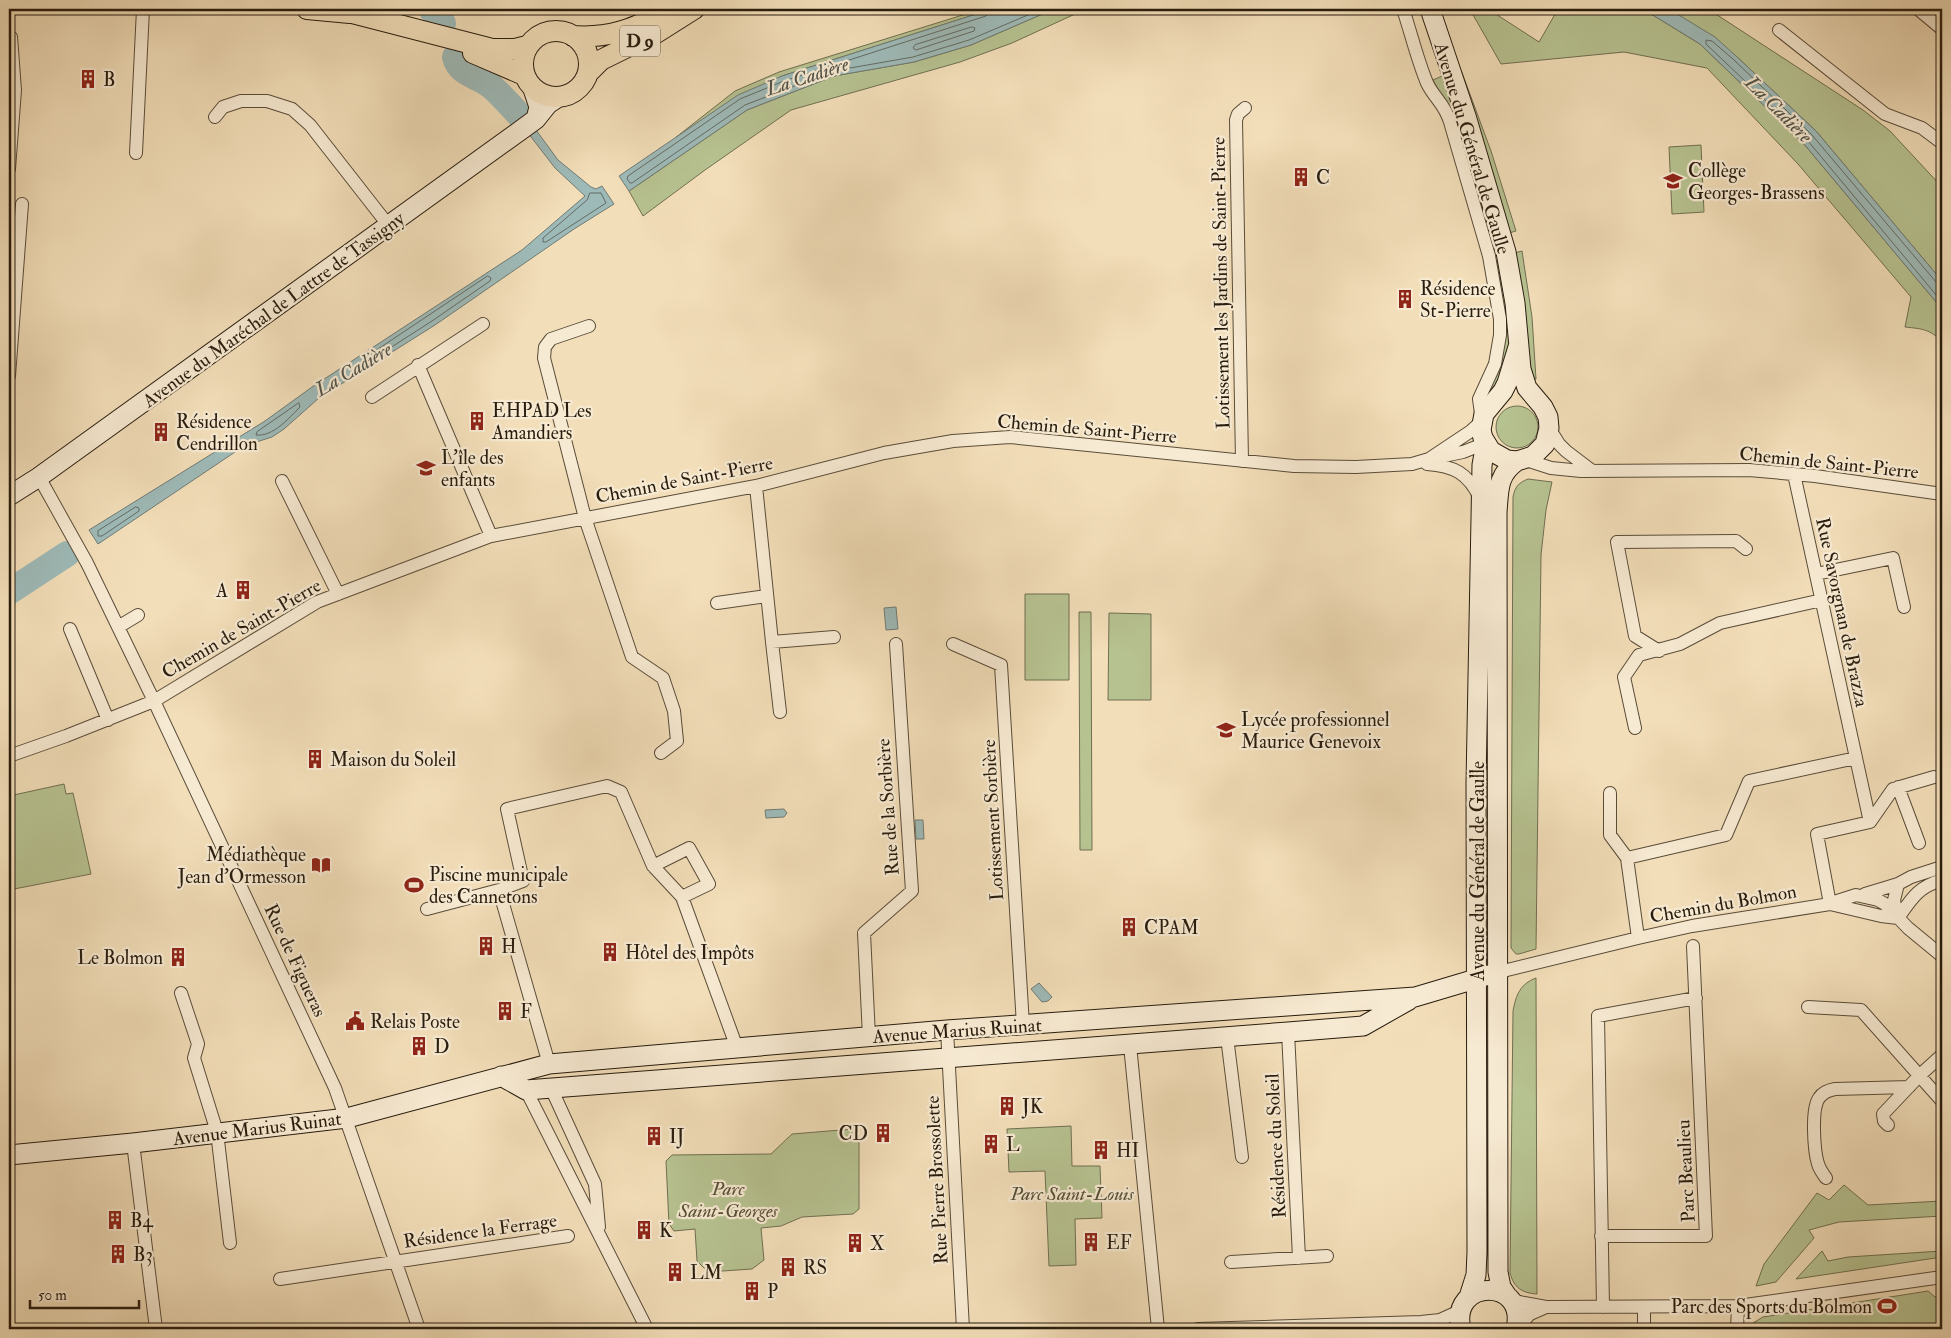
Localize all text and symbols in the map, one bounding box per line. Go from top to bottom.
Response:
road number: D 9 [620,26,660,56]
street label: Avenue du Général de Gaulle [1428,39,1516,257]
water label: La Cadière [762,51,852,102]
building icon: B [77,68,99,90]
place label: B [103,68,115,92]
water label: La Cadière [1739,70,1818,149]
street label: Lotissement les Jardins de Saint-Pierre [1206,137,1236,429]
place label: Collège Georges-Brassens [1688,159,1824,205]
building icon: C [1290,166,1312,188]
place label: C [1316,166,1330,190]
school or university icon: Collège Georges-Brassens [1662,170,1684,192]
street label: Avenue du Maréchal de Lattre de Tassigny [137,206,410,414]
place label: Résidence St-Pierre [1420,277,1496,323]
building icon: Résidence St-Pierre [1394,288,1416,310]
water label: La Cadière [309,337,397,403]
place label: EHPAD Les Amandiers [491,399,592,445]
street label: Chemin de Saint-Pierre [996,409,1178,449]
place label: Résidence Cendrillon [176,410,258,456]
building icon: EHPAD Les Amandiers [466,410,488,432]
building icon: Résidence Cendrillon [150,421,172,443]
street label: Chemin de Saint-Pierre [1738,442,1920,484]
place label: L'île des enfants [441,446,504,492]
street label: Chemin de Saint-Pierre [594,451,775,509]
school or university icon: L'île des enfants [415,457,437,479]
street label: Rue Savorgnan de Brazza [1810,515,1874,709]
street label: Chemin de Saint-Pierre [158,573,325,684]
place label: A [215,579,228,603]
building icon: A [232,579,254,601]
place label: Lycée professionnel Maurice Genevoix [1241,708,1390,754]
school or university icon: Lycée professionnel Maurice Genevoix [1215,719,1237,741]
street label: Rue de la Sorbière [871,738,905,876]
street label: Lotissement Sorbière [977,739,1009,901]
building icon: Maison du Soleil [304,748,326,770]
place label: Maison du Soleil [330,748,456,772]
street label: Avenue du Général de Gaulle [1466,761,1490,982]
place label: Médiathèque Jean d'Ormesson [177,843,306,889]
library icon: Médiathèque Jean d'Ormesson [310,854,332,876]
place label: Piscine municipale des Cannetons [429,863,568,909]
sports icon: Piscine municipale des Cannetons [403,874,425,896]
street label: Chemin du Bolmon [1648,879,1799,929]
street label: Rue de Figueras [258,900,332,1021]
building icon: CPAM [1118,916,1140,938]
place label: CPAM [1144,916,1199,940]
building icon: H [475,935,497,957]
place label: H [501,935,517,959]
building icon: Hôtel des Impôts [599,941,621,963]
place label: Hôtel des Impôts [625,941,754,966]
place label: Le Bolmon [77,946,163,970]
building icon: Le Bolmon [167,946,189,968]
building icon: F [494,1000,516,1022]
place label: F [520,1000,532,1024]
public building icon: Relais Poste [344,1010,366,1032]
place label: Relais Poste [370,1010,460,1034]
street label: Avenue Marius Ruinat [871,1013,1042,1049]
building icon: D [408,1035,430,1057]
place label: D [434,1035,449,1059]
street label: Résidence du Soleil [1260,1073,1292,1219]
street label: Rue Pierre Brossolette [921,1095,953,1265]
building icon: JK [996,1095,1018,1117]
place label: JK [1021,1095,1044,1119]
street label: Avenue Marius Ruinat [171,1107,343,1151]
street label: Parc Beaulieu [1671,1119,1701,1223]
place label: CD [839,1122,868,1146]
building icon: CD [872,1122,894,1144]
building icon: IJ [643,1125,665,1147]
place label: IJ [669,1125,685,1149]
building icon: L [980,1133,1002,1155]
place label: L [1006,1133,1020,1157]
building icon: HI [1090,1139,1112,1161]
place label: HI [1116,1139,1139,1163]
park label: Parc Saint-Georges [677,1177,778,1223]
park label: Parc Saint-Louis [1009,1182,1135,1206]
street label: Résidence la Ferrage [402,1208,559,1254]
building icon: B4 [104,1209,126,1231]
place label: B4 [130,1209,153,1233]
building icon: K [633,1219,655,1241]
place label: K [659,1219,673,1243]
building icon: EF [1080,1231,1102,1253]
place label: EF [1106,1231,1132,1255]
building icon: X [844,1232,866,1254]
place label: X [870,1232,885,1256]
building icon: B3 [107,1243,129,1265]
place label: B3 [133,1243,153,1267]
building icon: RS [777,1256,799,1278]
place label: RS [803,1256,827,1280]
building icon: LM [664,1261,686,1283]
place label: LM [690,1261,722,1285]
scale bar [30,1278,139,1310]
building icon: P [741,1280,763,1302]
place label: P [767,1280,778,1304]
text: 50 m [38,1286,67,1305]
place label: Parc des Sports du Bolmon [1671,1295,1872,1320]
sports icon: Parc des Sports du Bolmon [1876,1295,1898,1317]

